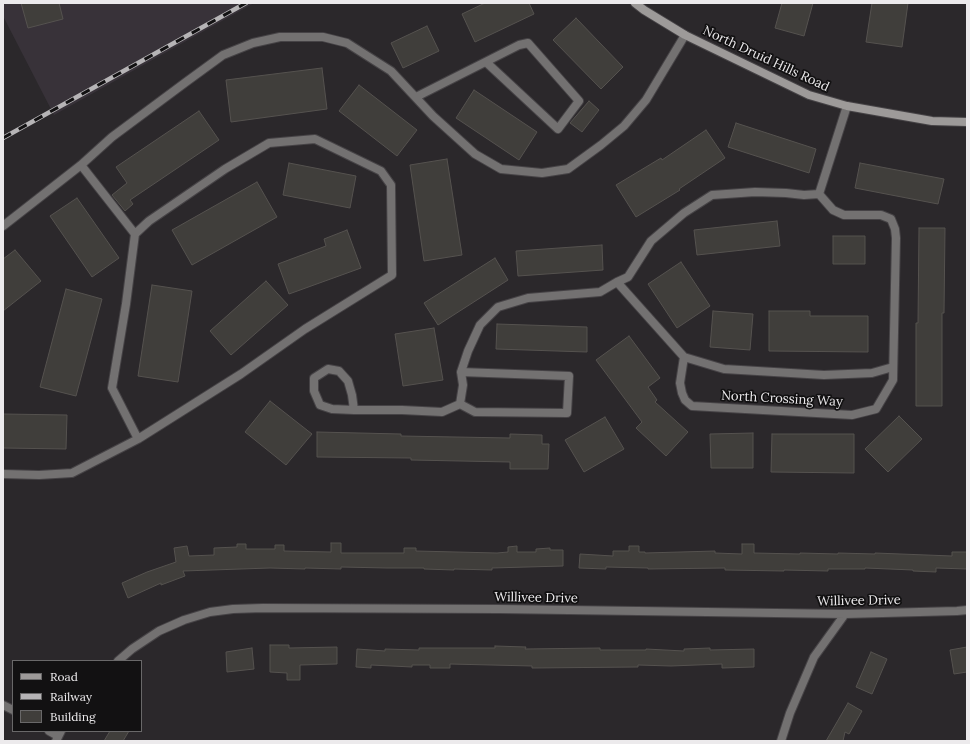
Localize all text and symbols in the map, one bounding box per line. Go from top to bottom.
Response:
street label: North Druid Hills Road [700,23,832,95]
street label: North Crossing Way [721,388,843,410]
street label: Willivee Drive [494,589,578,607]
street label: Willivee Drive [817,592,901,610]
legend [12,660,142,732]
text: Road [50,669,78,684]
text: Railway [50,689,92,704]
text: Building [50,709,96,724]

